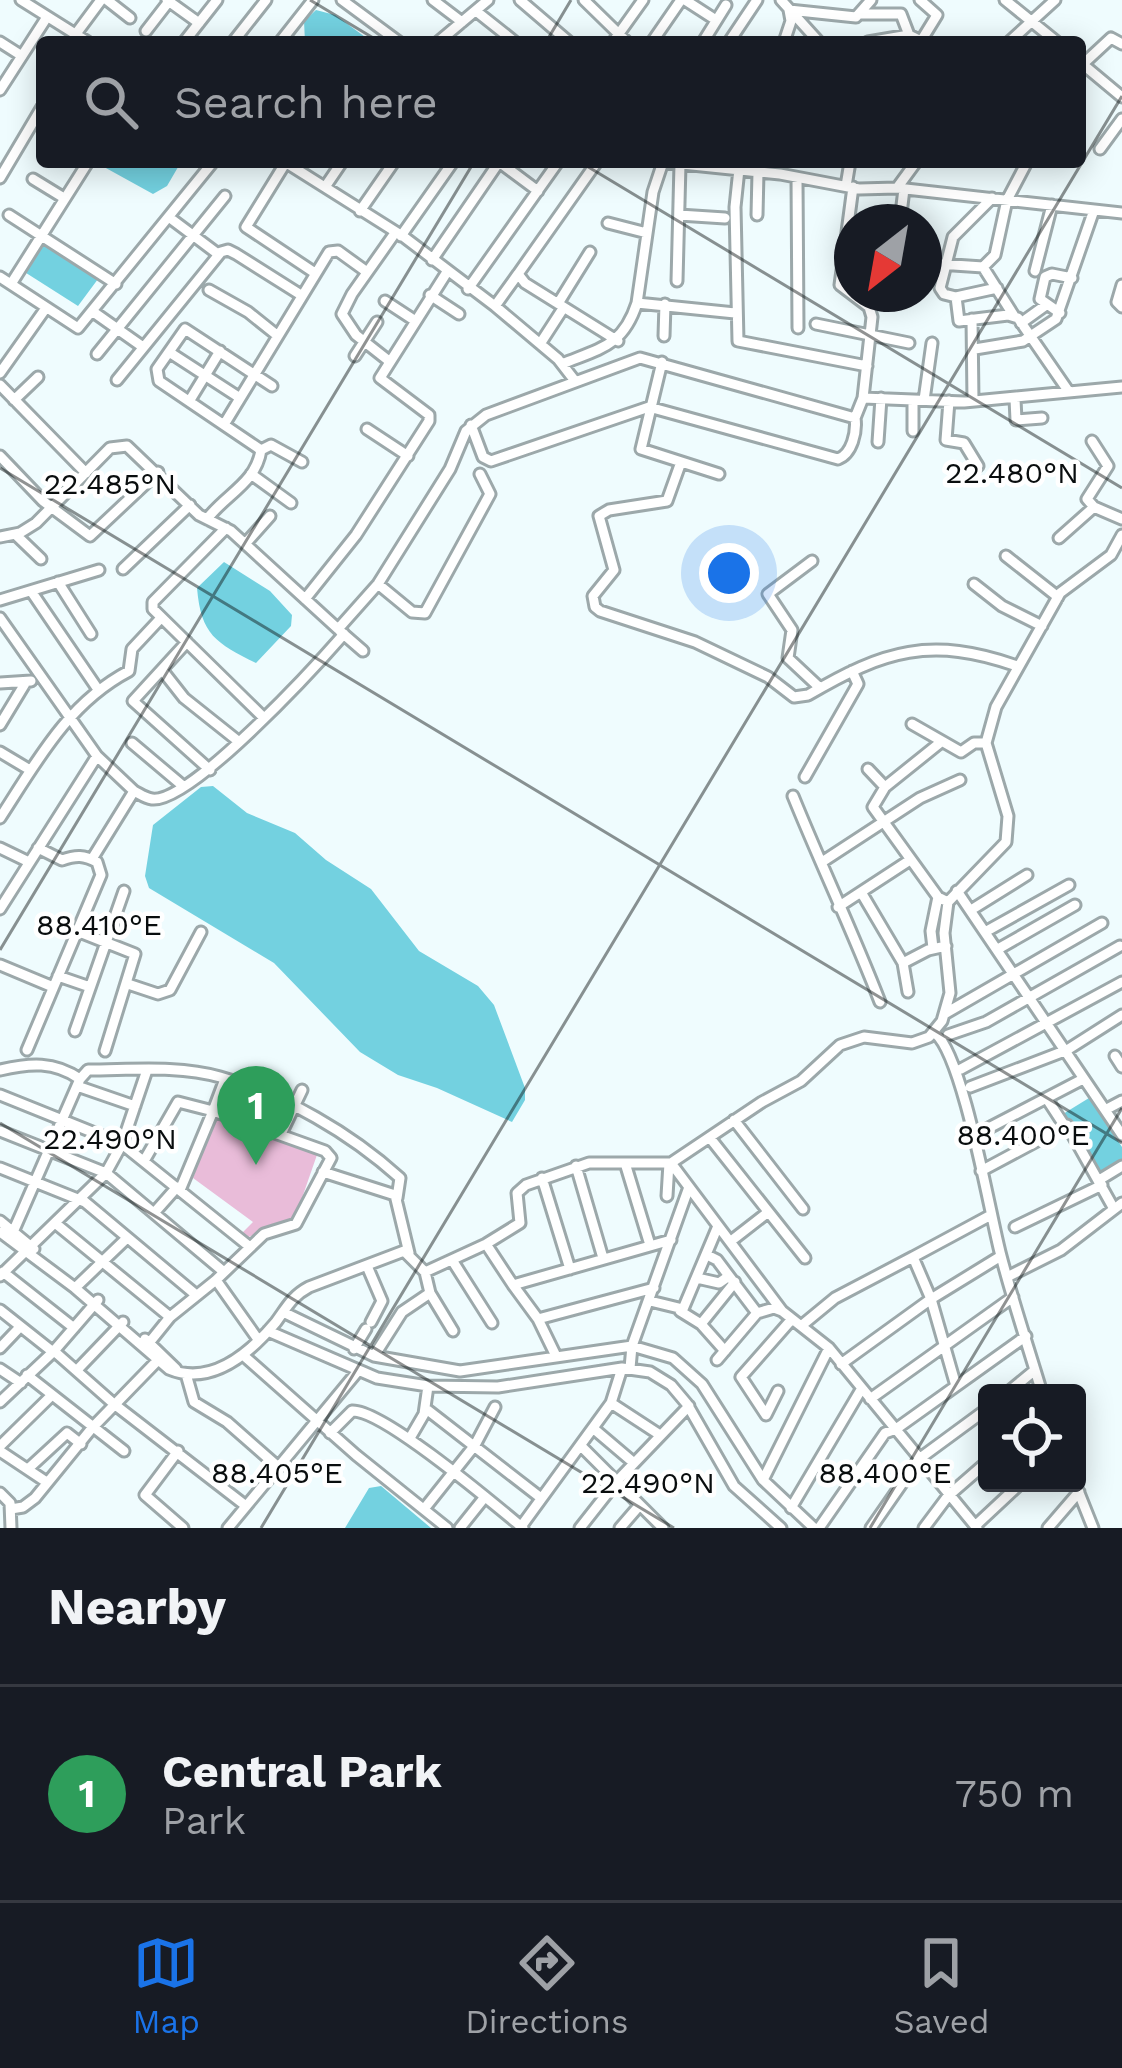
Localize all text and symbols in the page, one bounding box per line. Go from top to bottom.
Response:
search box [36,36,1086,168]
icon: search [78,69,144,135]
text: Search here [174,76,438,129]
north arrow [834,204,942,312]
text: 22.480°N [945,455,1079,490]
text: 22.485°N [44,466,176,501]
your location [699,543,759,603]
text: 88.410°E [36,907,162,942]
pin: 1 [217,1066,295,1165]
text: 88.400°E [956,1117,1090,1152]
text: 22.490°N [43,1121,177,1156]
map controls [978,1384,1086,1492]
button: locate [978,1384,1086,1492]
text: 88.405°E [211,1455,343,1490]
text: 88.400°E [818,1455,952,1490]
text: 22.490°N [581,1465,715,1500]
text: Nearby [48,1577,226,1636]
text: Central Park [162,1745,442,1798]
text: 1 [79,1771,95,1816]
text: 750 m [955,1771,1074,1816]
text: Park [162,1798,246,1843]
tab: Map [133,1930,200,2041]
tab: Directions [465,1930,628,2041]
tab: Saved [894,1930,989,2041]

